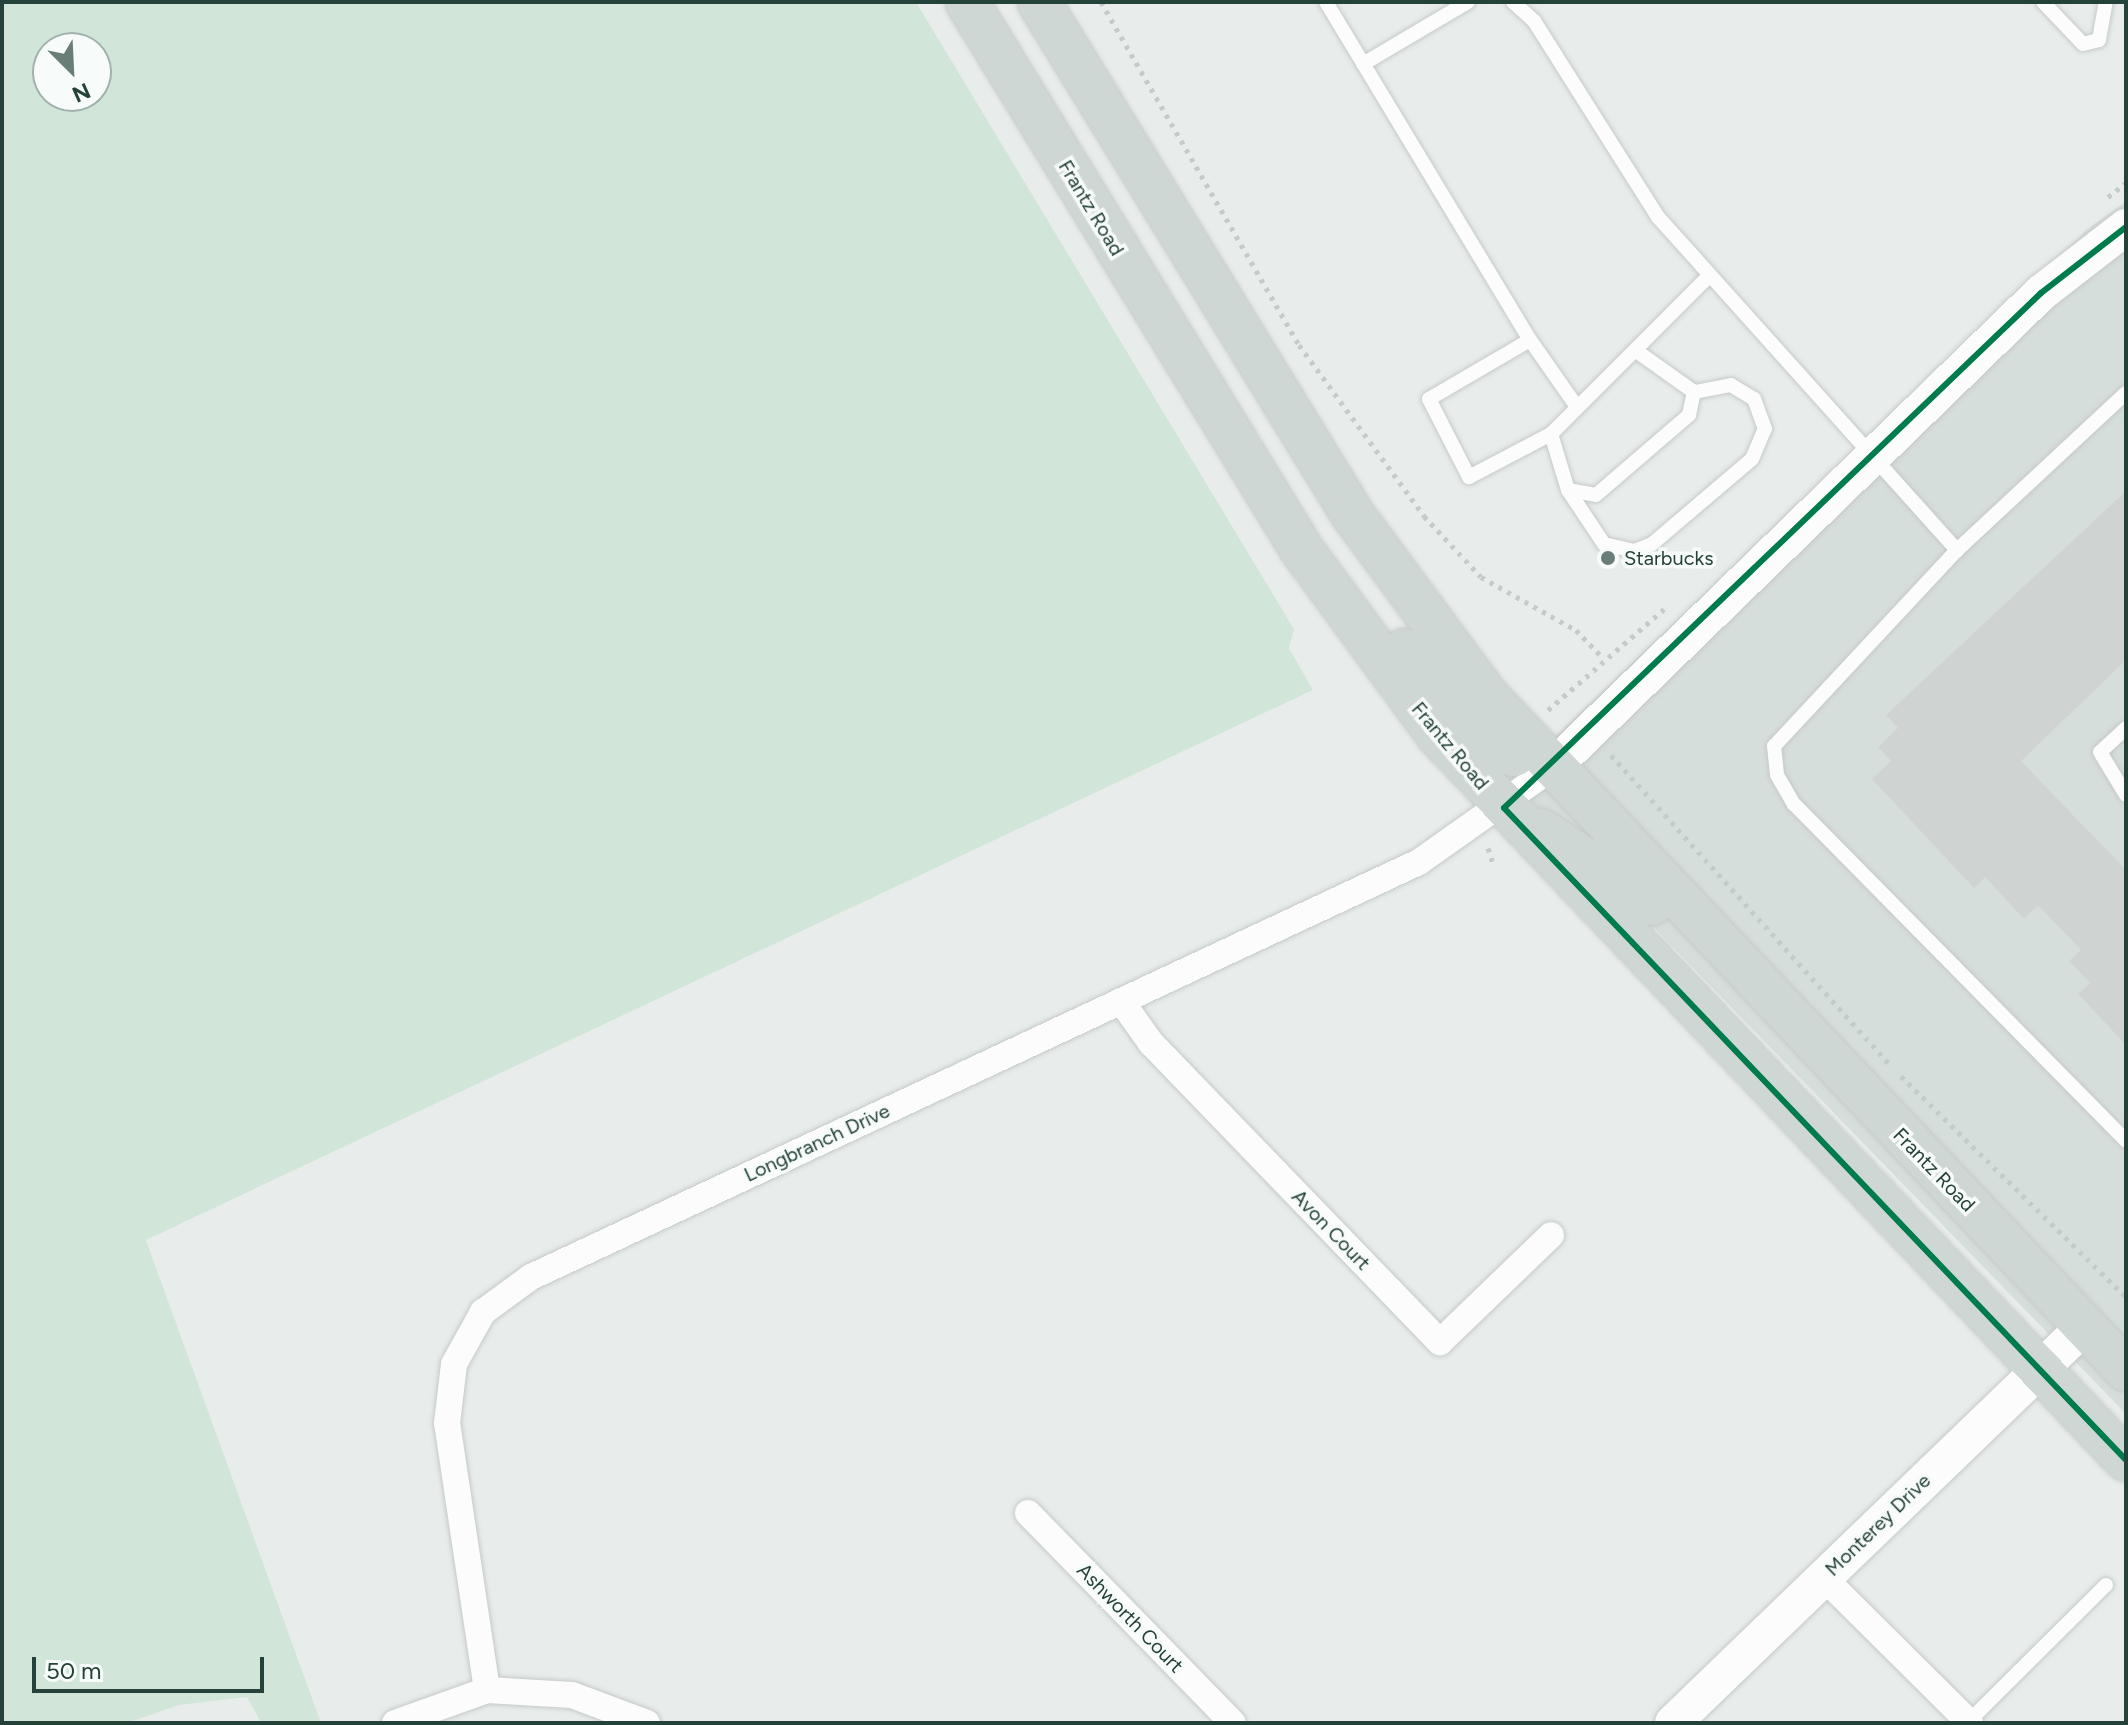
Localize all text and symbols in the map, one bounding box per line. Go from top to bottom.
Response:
north arrow [32,32,112,112]
text: N [68,77,94,108]
street label: Frantz Road [1053,156,1129,260]
place label: Starbucks [1624,546,1713,570]
marker: Starbucks [1599,549,1617,567]
street label: Frantz Road [1406,697,1494,795]
street label: Longbranch Drive [740,1099,894,1187]
street label: Frantz Road [1888,1123,1980,1217]
street label: Avon Court [1287,1185,1375,1275]
street label: Monterey Drive [1820,1469,1936,1581]
street label: Ashworth Court [1072,1558,1188,1678]
scale bar [36,1641,268,1691]
text: 50 m [46,1656,102,1685]

